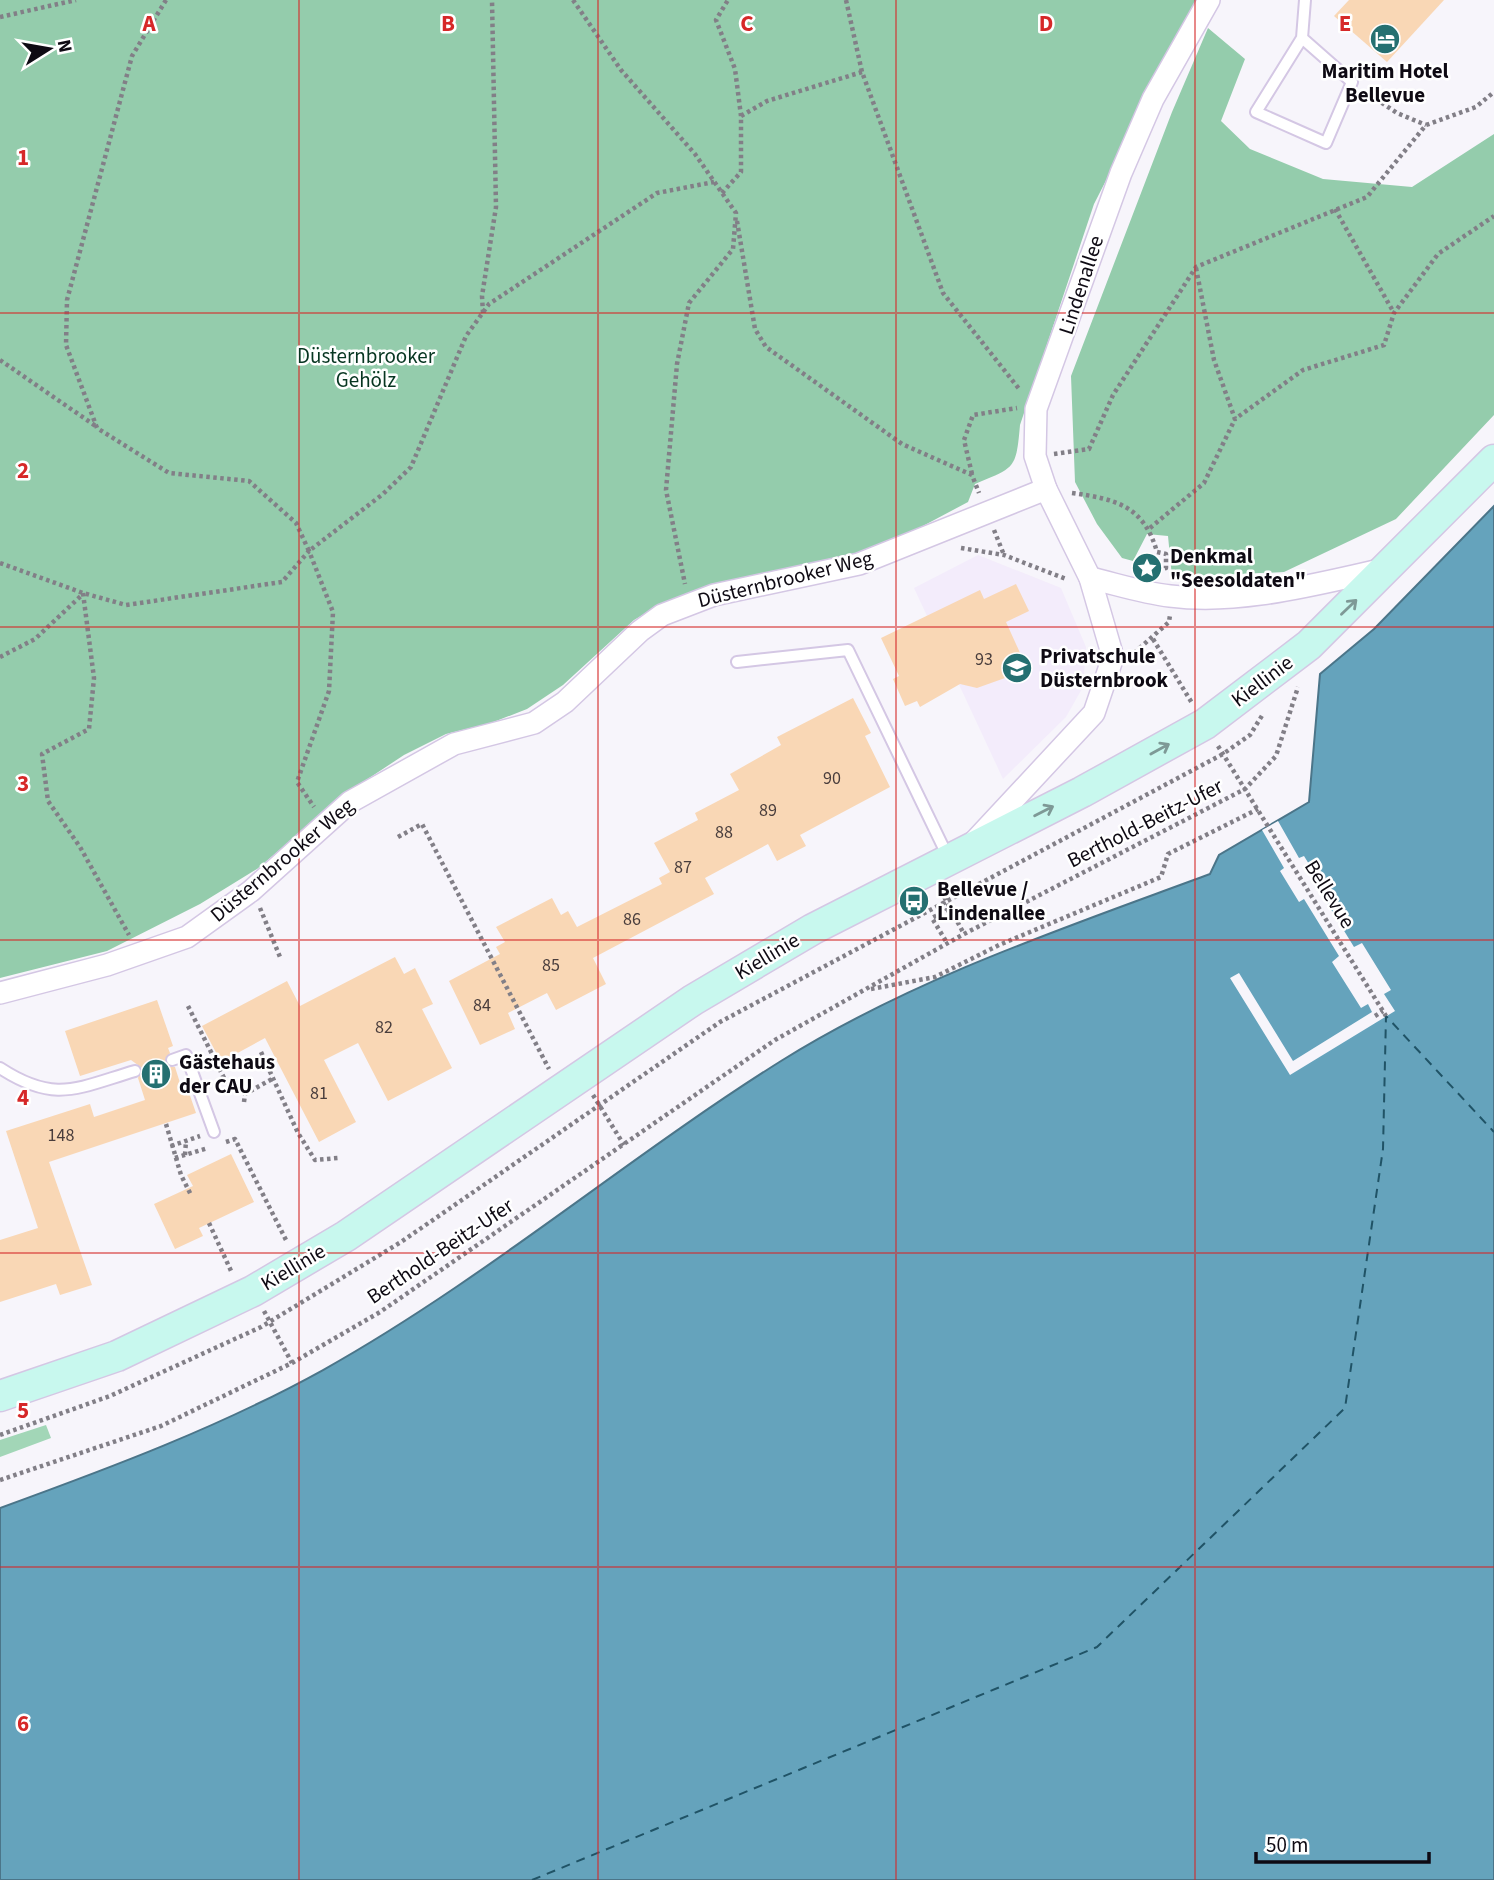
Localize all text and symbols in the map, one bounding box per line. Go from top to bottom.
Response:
text: A [141,7,156,40]
text: B [441,7,455,40]
text: C [740,7,754,40]
text: D [1039,7,1053,40]
text: E [1339,7,1351,40]
north arrow [14,14,84,84]
hotel icon: Maritim Hotel Bellevue [1368,22,1402,56]
text: N [50,37,79,55]
place label: Maritim Hotel Bellevue [1321,56,1449,110]
text: 1 [17,141,29,174]
street label: Lindenallee [1051,232,1111,338]
park label: Düsternbrooker Gehölz [297,341,436,395]
text: 2 [17,454,29,487]
place label: Denkmal "Seesoldaten" [1170,541,1306,595]
street label: Düsternbrooker Weg [694,543,876,615]
place icon: Denkmal "Seesoldaten" [1130,551,1164,585]
one-way arrow [1340,598,1357,615]
place label: Privatschule Düsternbrook [1040,641,1169,695]
house number: 93 [975,647,993,672]
street label: Kiellinie [1225,648,1299,714]
school or university icon: Privatschule Düsternbrook [1000,651,1034,685]
one-way arrow [1149,742,1170,755]
house number: 90 [823,766,841,791]
text: 3 [17,767,29,800]
street label: Berthold-Beitz-Ufer [1062,771,1229,875]
street label: Düsternbrooker Weg [204,791,361,929]
house number: 89 [759,798,777,823]
one-way arrow [1033,804,1054,818]
house number: 88 [715,820,733,845]
street label: Bellevue [1297,854,1363,934]
house number: 87 [674,855,692,880]
place label: Bellevue / Lindenallee [937,874,1046,928]
bus stop icon: Bellevue / Lindenallee [897,884,931,918]
house number: 86 [623,907,641,932]
street label: Kiellinie [729,925,805,987]
house number: 85 [542,953,560,978]
house number: 84 [473,993,491,1018]
house number: 82 [375,1015,393,1040]
place label: Gästehaus der CAU [179,1047,275,1101]
building icon: Gästehaus der CAU [139,1057,173,1091]
text: 4 [17,1081,29,1114]
house number: 81 [310,1081,328,1106]
house number: 148 [48,1123,74,1148]
street label: Berthold-Beitz-Ufer [361,1190,520,1311]
street label: Kiellinie [255,1236,331,1298]
text: 5 [17,1394,29,1427]
text: 6 [17,1707,29,1740]
scale bar [1256,1820,1429,1864]
text: 50 m [1266,1830,1308,1860]

